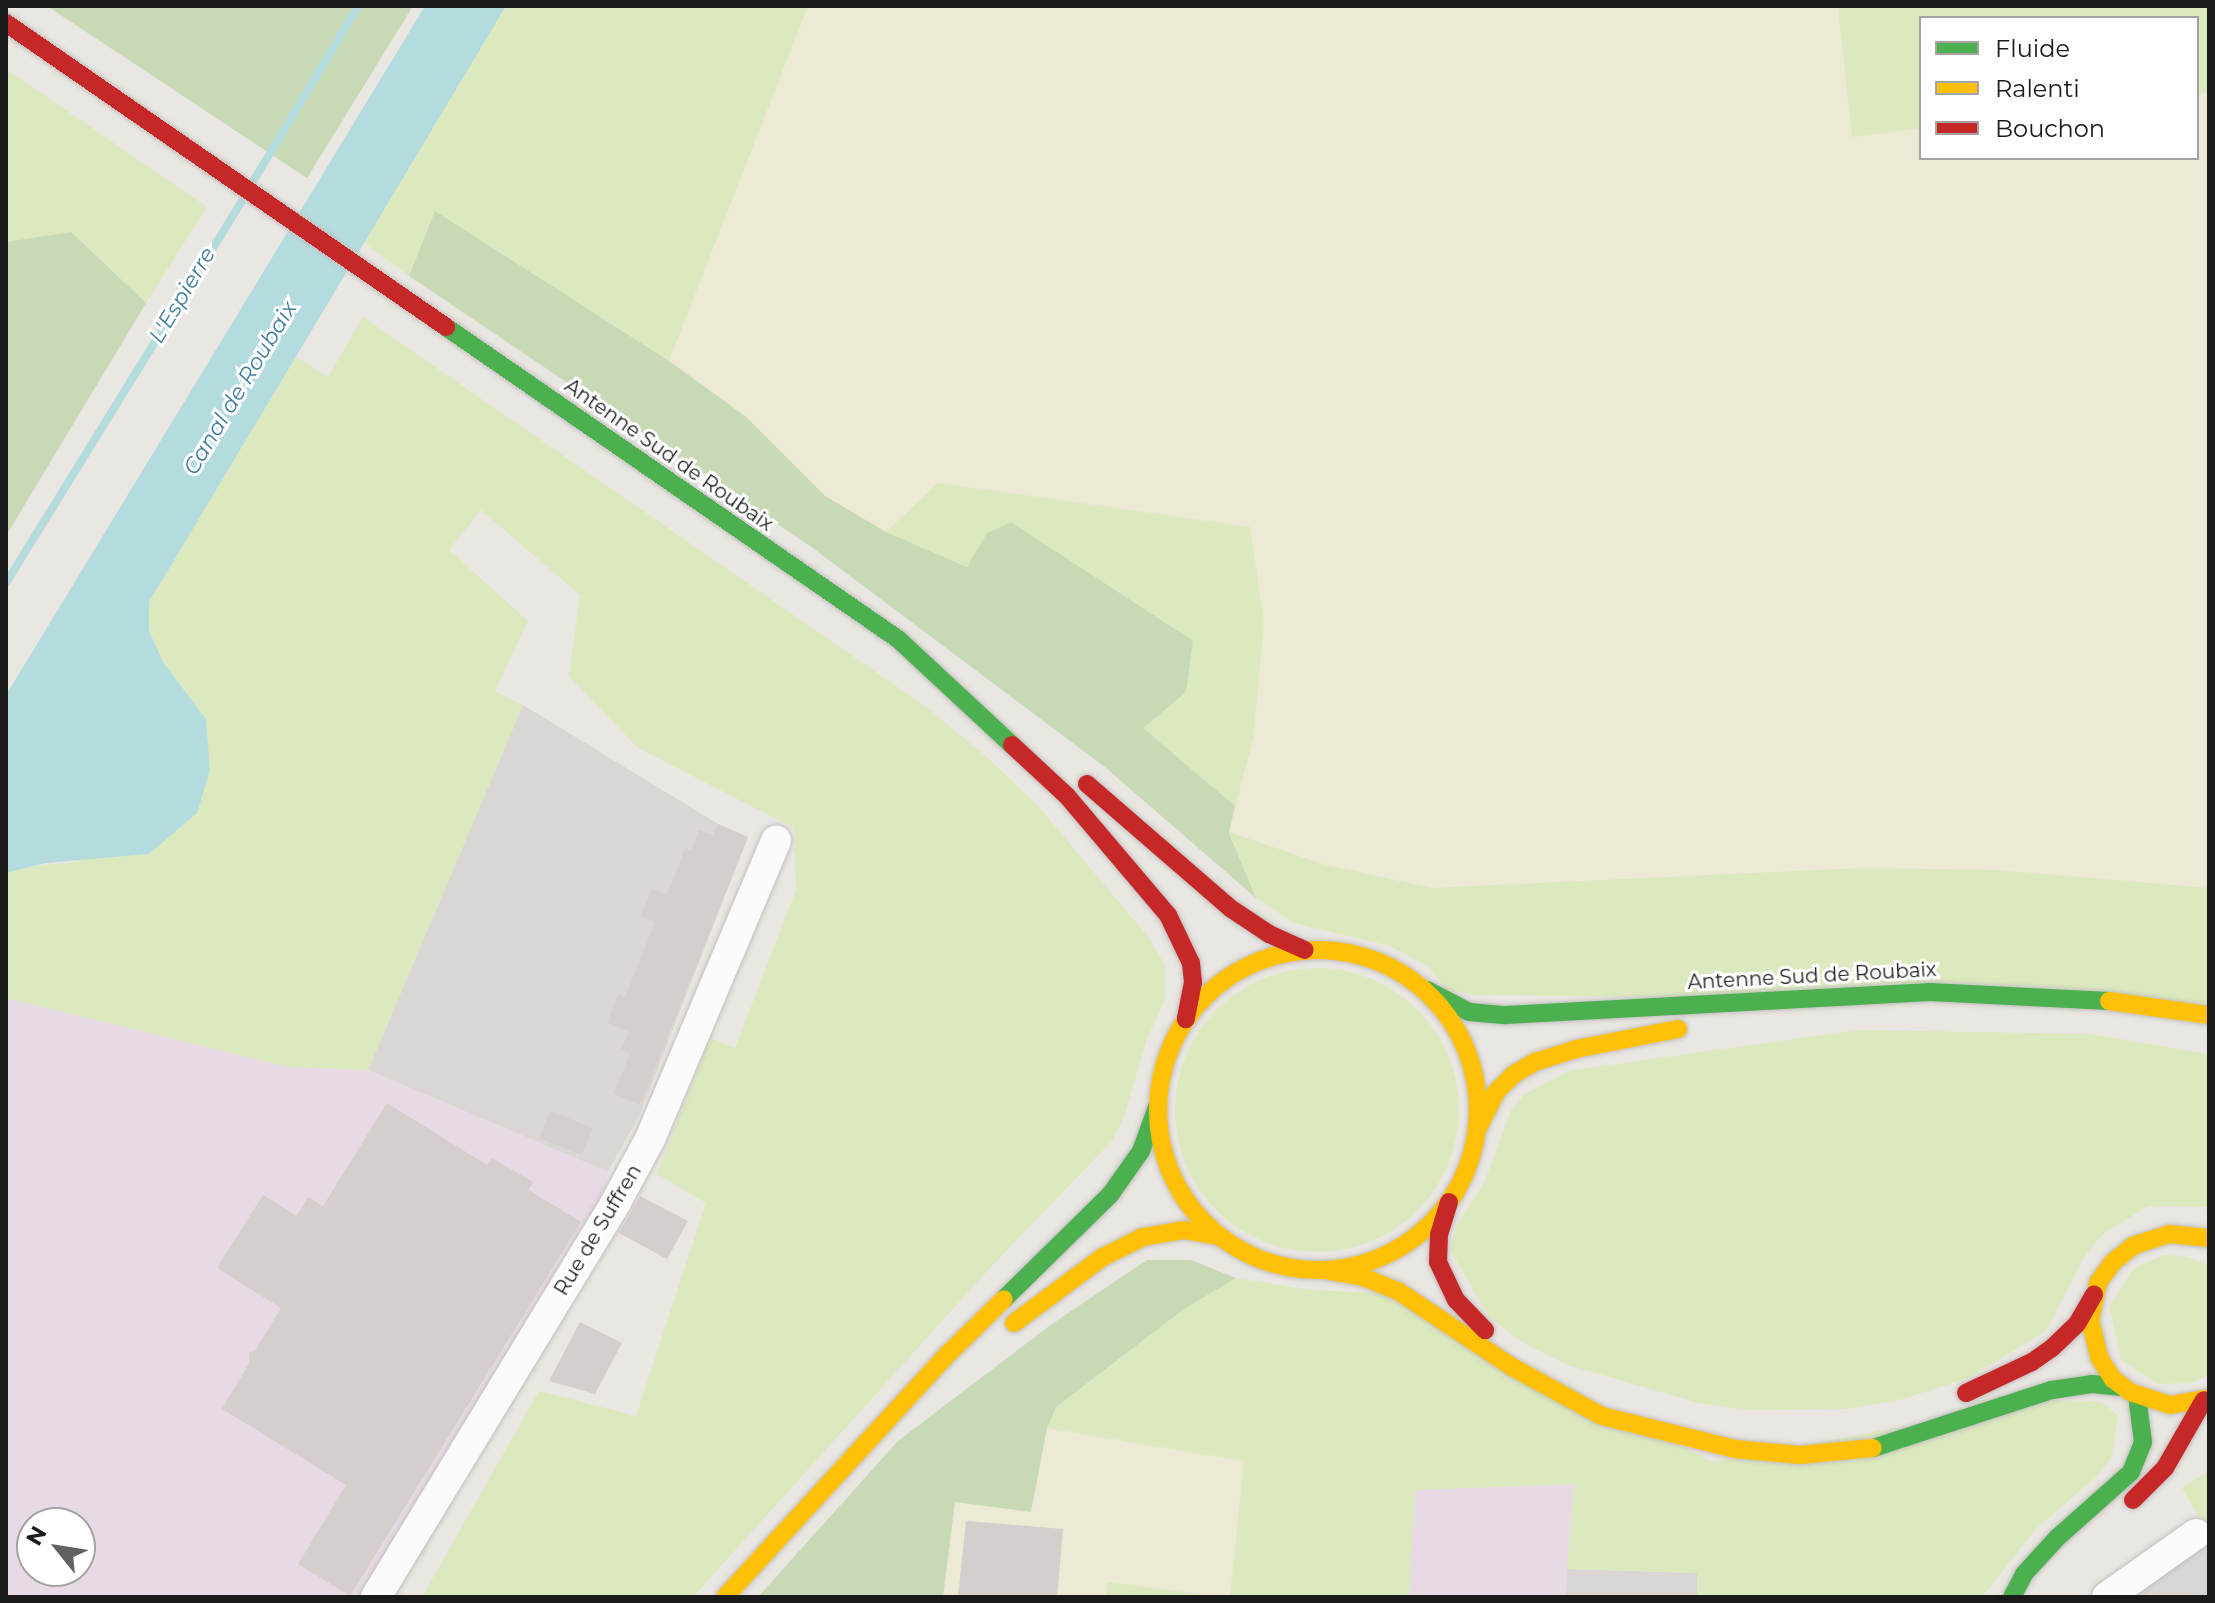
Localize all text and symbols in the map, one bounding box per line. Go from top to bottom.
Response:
legend [1919,16,2199,160]
text: Fluide [1995,34,2070,63]
text: Ralenti [1995,74,2080,103]
text: Bouchon [1995,114,2105,143]
water label: L'Espierre [143,242,221,348]
water label: Canal de Roubaix [178,296,302,480]
street label: Antenne Sud de Roubaix [560,374,778,536]
street label: Antenne Sud de Roubaix [1687,957,1937,995]
street label: Rue de Suffren [549,1160,647,1300]
north arrow [16,1507,96,1587]
text: N [20,1521,53,1550]

